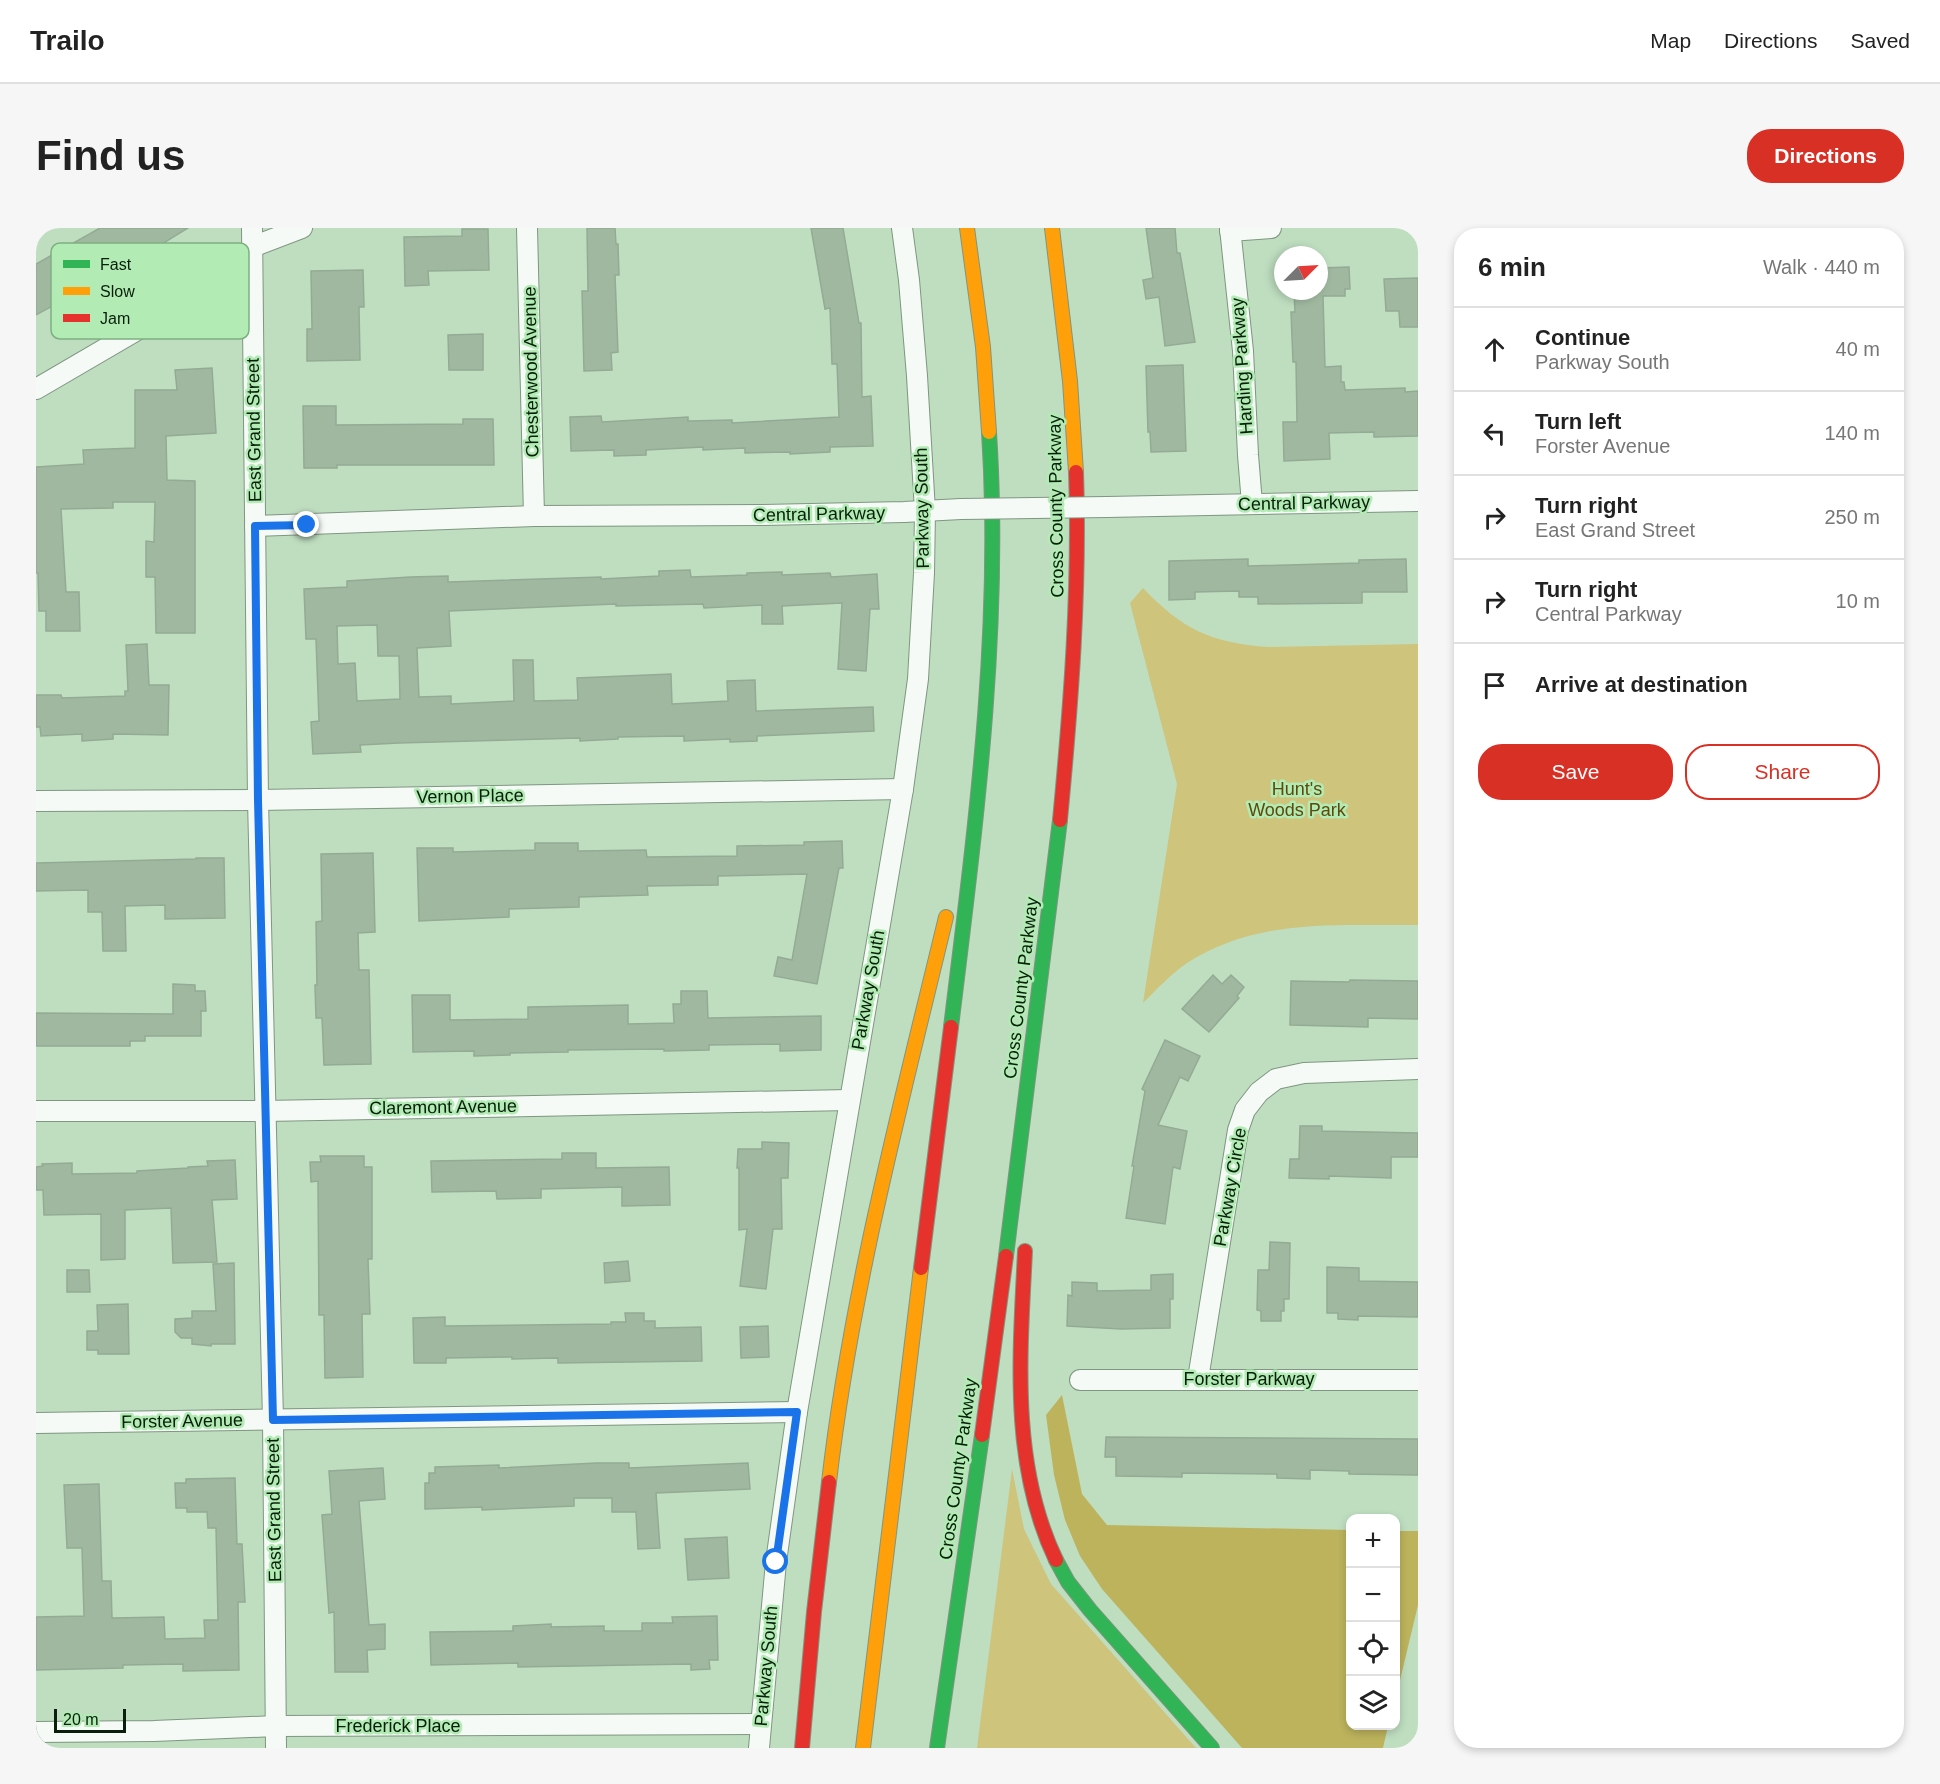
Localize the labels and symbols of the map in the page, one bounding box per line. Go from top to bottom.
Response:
legend [51,243,249,339]
north arrow [1274,246,1328,300]
text: Fast [100,256,132,273]
text: Slow [100,283,135,300]
street label: Chesterwood Avenue [520,286,542,458]
street label: Harding Parkway [1227,297,1257,435]
text: Jam [100,310,130,327]
street label: East Grand Street [243,358,265,502]
street label: Cross County Parkway [1044,414,1068,598]
street label: Parkway South [911,447,933,569]
street label: Central Parkway [1238,492,1370,514]
street label: Central Parkway [753,503,885,525]
route end [293,511,319,537]
park label: Hunt's Woods Park [1248,779,1347,820]
street label: Vernon Place [416,785,524,807]
street label: Cross County Parkway [1000,896,1042,1080]
street label: Parkway South [848,929,888,1051]
street label: Claremont Avenue [369,1096,517,1118]
street label: Parkway Circle [1210,1126,1250,1248]
street label: Forster Parkway [1183,1369,1315,1389]
street label: Cross County Parkway [935,1377,981,1561]
street label: Forster Avenue [121,1410,243,1432]
street label: East Grand Street [263,1438,285,1582]
route start [762,1548,788,1574]
street label: Parkway South [751,1605,781,1727]
scale bar [54,1706,126,1734]
street label: Frederick Place [335,1716,461,1736]

